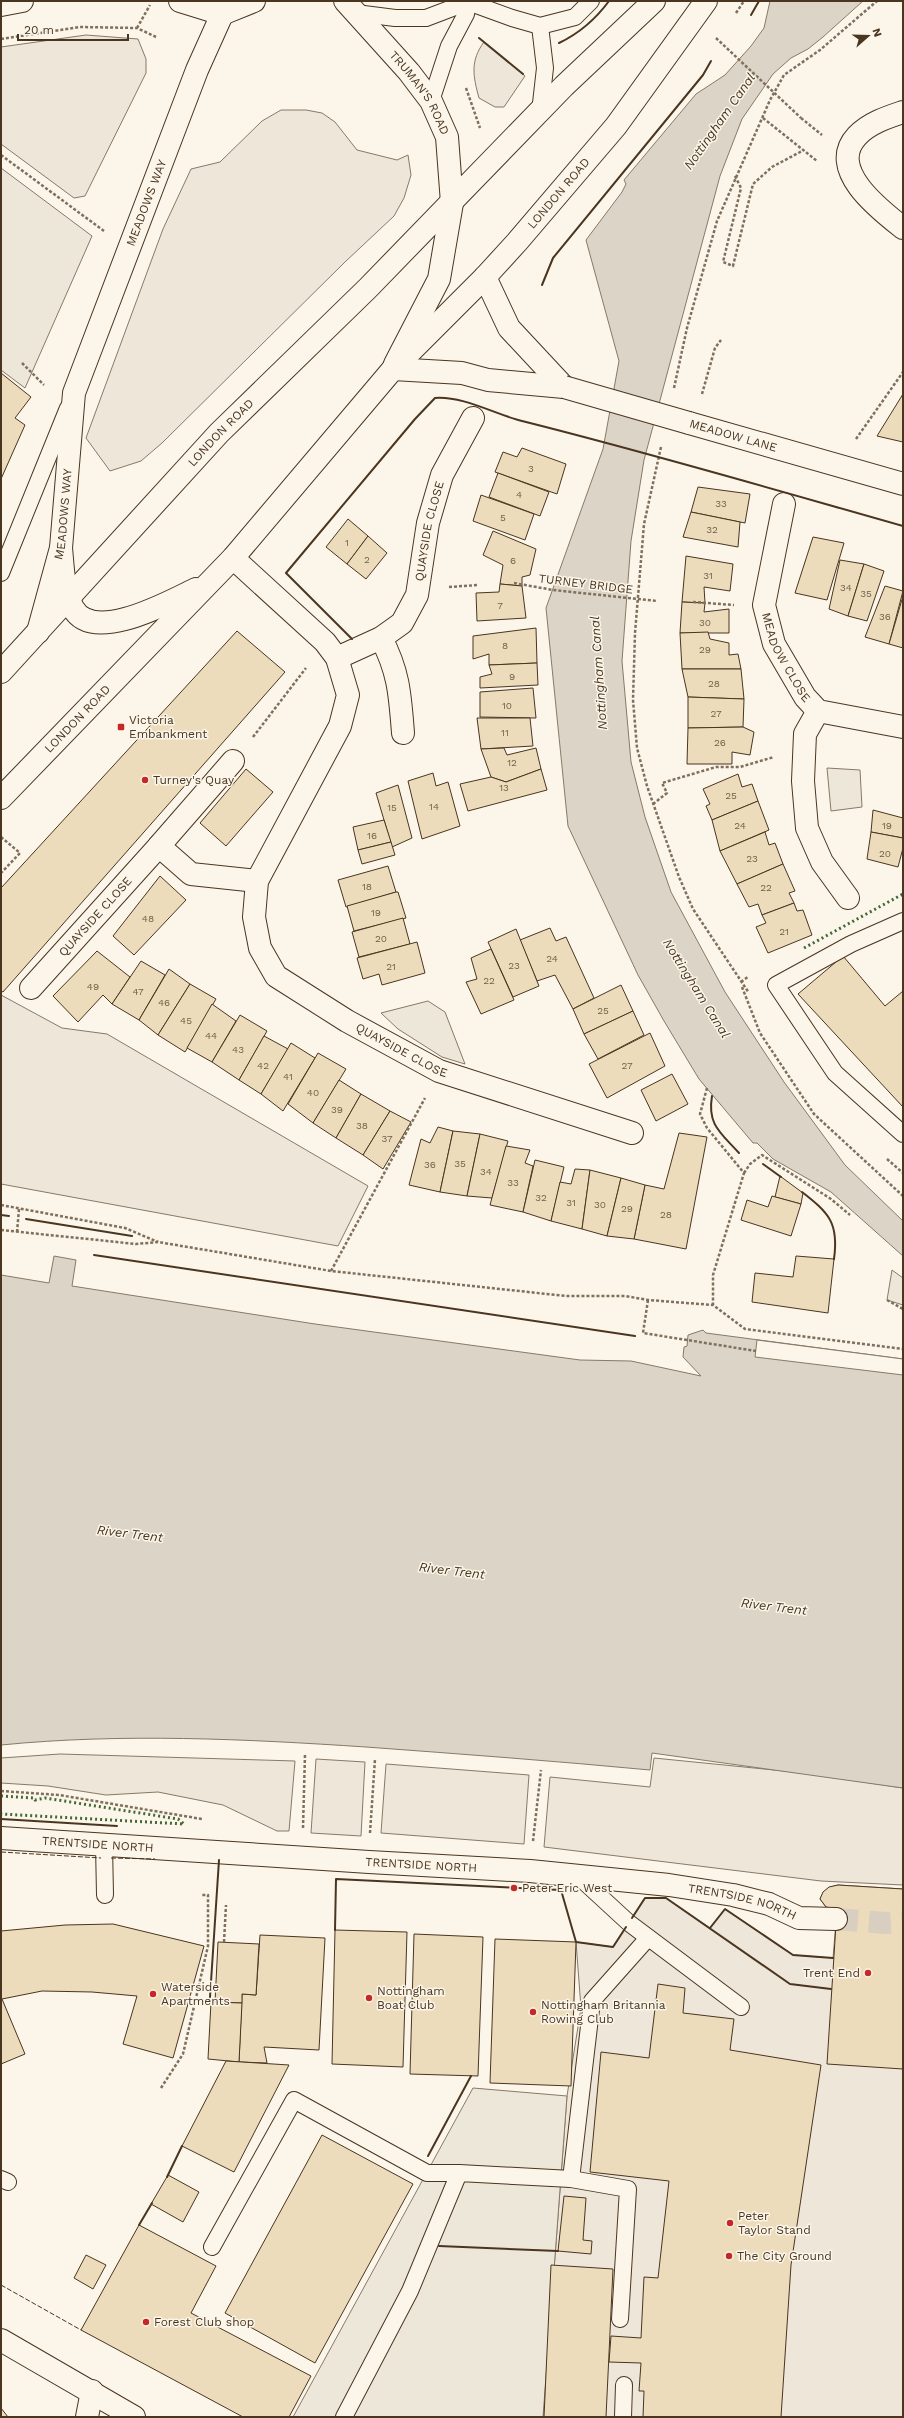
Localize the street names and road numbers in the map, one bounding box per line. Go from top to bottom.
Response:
street label: TRUMAN'S ROAD [386,48,452,137]
street label: LONDON ROAD [525,155,593,231]
street label: MEADOWS WAY [124,158,169,248]
street label: LONDON ROAD [185,396,257,469]
street label: MEADOW LANE [688,417,779,455]
street label: MEADOWS WAY [51,468,75,561]
street label: QUAYSIDE CLOSE [412,479,447,582]
street label: TURNEY BRIDGE [538,571,634,597]
street label: MEADOW CLOSE [759,611,813,705]
street label: LONDON ROAD [42,682,113,756]
street label: QUAYSIDE CLOSE [56,874,135,959]
street label: QUAYSIDE CLOSE [353,1020,449,1080]
street label: TRENTSIDE NORTH [42,1834,154,1855]
street label: TRENTSIDE NORTH [365,1855,477,1875]
street label: TRENTSIDE NORTH [687,1881,799,1923]

